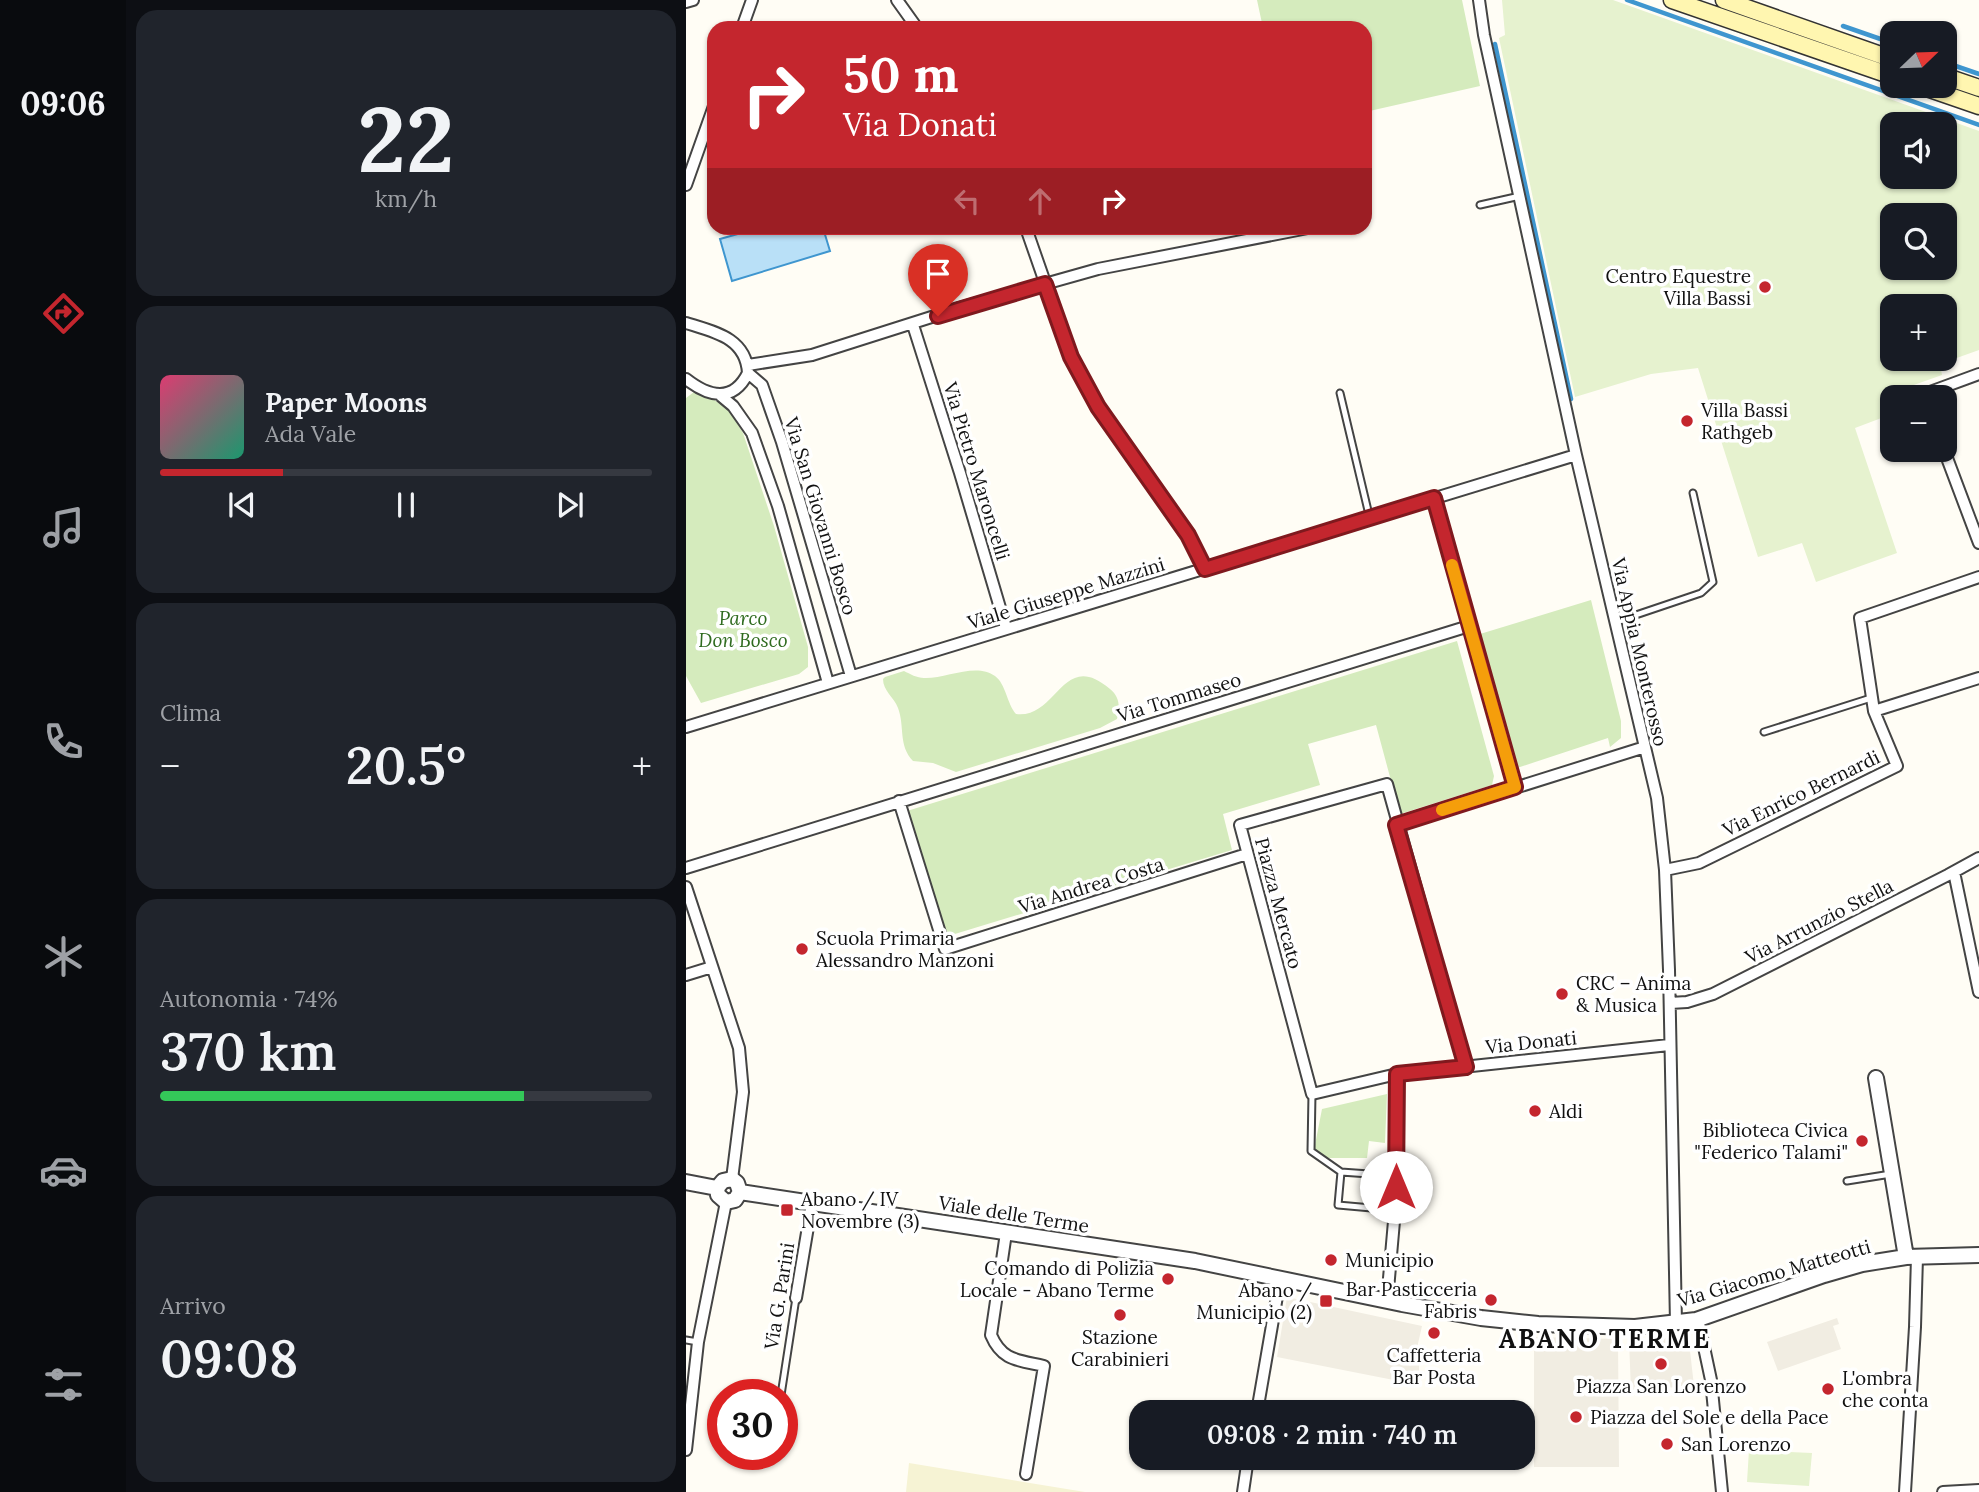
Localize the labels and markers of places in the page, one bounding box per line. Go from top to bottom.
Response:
pin [908,244,968,316]
place label: Centro Equestre Villa Bassi [1606,264,1751,310]
marker: Centro Equestre Villa Bassi [1757,279,1773,295]
place label: Villa Bassi Rathgeb [1700,398,1788,444]
marker: Villa Bassi Rathgeb [1679,413,1695,429]
place label: Scuola Primaria Alessandro Manzoni [815,926,994,972]
marker: Scuola Primaria Alessandro Manzoni [794,941,810,957]
place label: CRC – Anima & Musica [1576,971,1691,1017]
marker: CRC – Anima & Musica [1554,986,1570,1002]
place label: Aldi [1548,1099,1583,1123]
marker: Aldi [1527,1103,1543,1119]
place label: Biblioteca Civica "Federico Talami" [1694,1118,1848,1164]
marker: Biblioteca Civica "Federico Talami" [1854,1133,1870,1149]
place label: Abano / IV Novembre (3) [800,1187,919,1234]
marker: Abano / IV Novembre (3) [779,1202,795,1218]
place label: Municipio [1345,1248,1434,1272]
marker: Municipio [1323,1252,1339,1268]
place label: Comando di Polizia Locale - Abano Terme [960,1256,1154,1302]
marker: Comando di Polizia Locale - Abano Terme [1160,1271,1176,1287]
place label: Bar Pasticceria Fabris [1346,1277,1477,1323]
place label: Abano / Municipio (2) [1196,1278,1312,1325]
marker: Bar Pasticceria Fabris [1483,1292,1499,1308]
marker: Abano / Municipio (2) [1318,1293,1334,1309]
marker: Stazione Carabinieri [1112,1307,1128,1323]
place label: Stazione Carabinieri [1071,1325,1169,1371]
marker: Caffetteria Bar Posta [1426,1325,1442,1341]
place label: Caffetteria Bar Posta [1387,1343,1482,1389]
marker: Piazza San Lorenzo [1653,1356,1669,1372]
place label: L'ombra che conta [1842,1366,1929,1412]
place label: Piazza San Lorenzo [1576,1374,1746,1398]
marker: L'ombra che conta [1820,1381,1836,1397]
place label: Piazza del Sole e della Pace [1590,1405,1829,1429]
marker: Piazza del Sole e della Pace [1568,1409,1584,1425]
place label: San Lorenzo [1681,1432,1791,1456]
marker: San Lorenzo [1659,1436,1675,1452]

